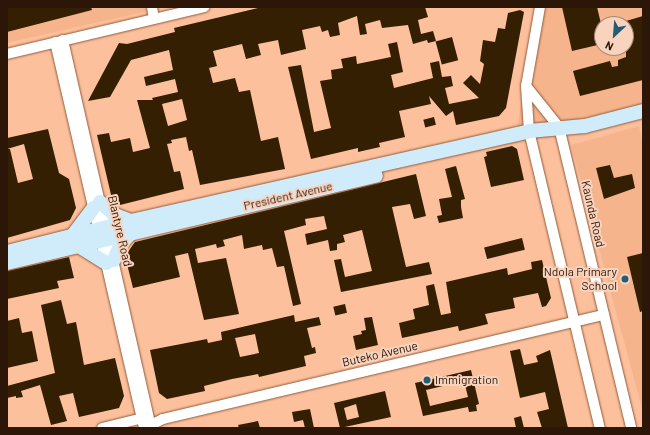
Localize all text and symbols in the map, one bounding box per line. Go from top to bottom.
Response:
north arrow [594,16,634,56]
text: N [603,39,615,54]
street label: President Avenue [242,179,334,213]
street label: Kaunda Road [578,179,608,249]
street label: Blantyre Road [105,194,135,268]
place label: Ndola Primary School [544,265,617,293]
marker: Ndola Primary School [620,274,630,284]
street label: Buteko Avenue [341,338,419,370]
place label: Immigration [435,373,498,387]
marker: Immigration [422,375,432,385]

